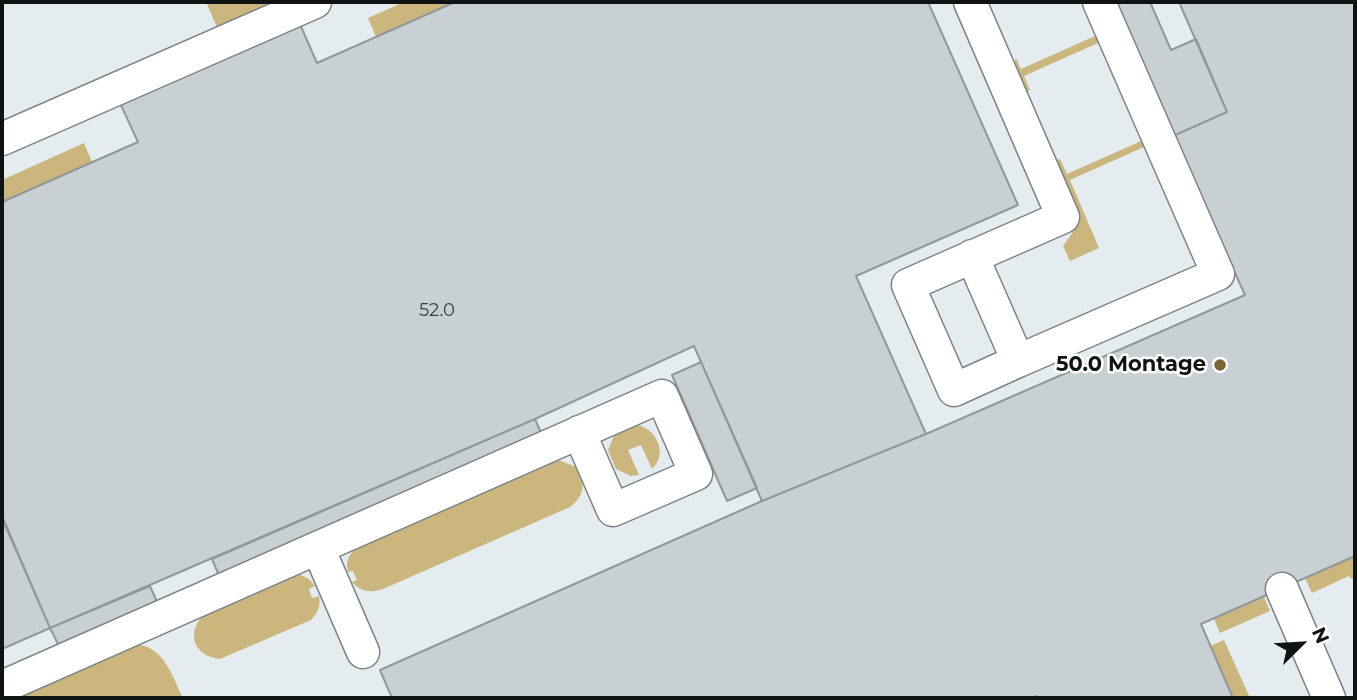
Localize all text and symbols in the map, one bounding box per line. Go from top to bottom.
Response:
house number: 52.0 [419,300,455,322]
place label: 50.0 Montage [1056,352,1206,378]
marker: 50.0 Montage [1212,357,1228,373]
north arrow [1266,609,1336,679]
text: N [1307,624,1334,647]

